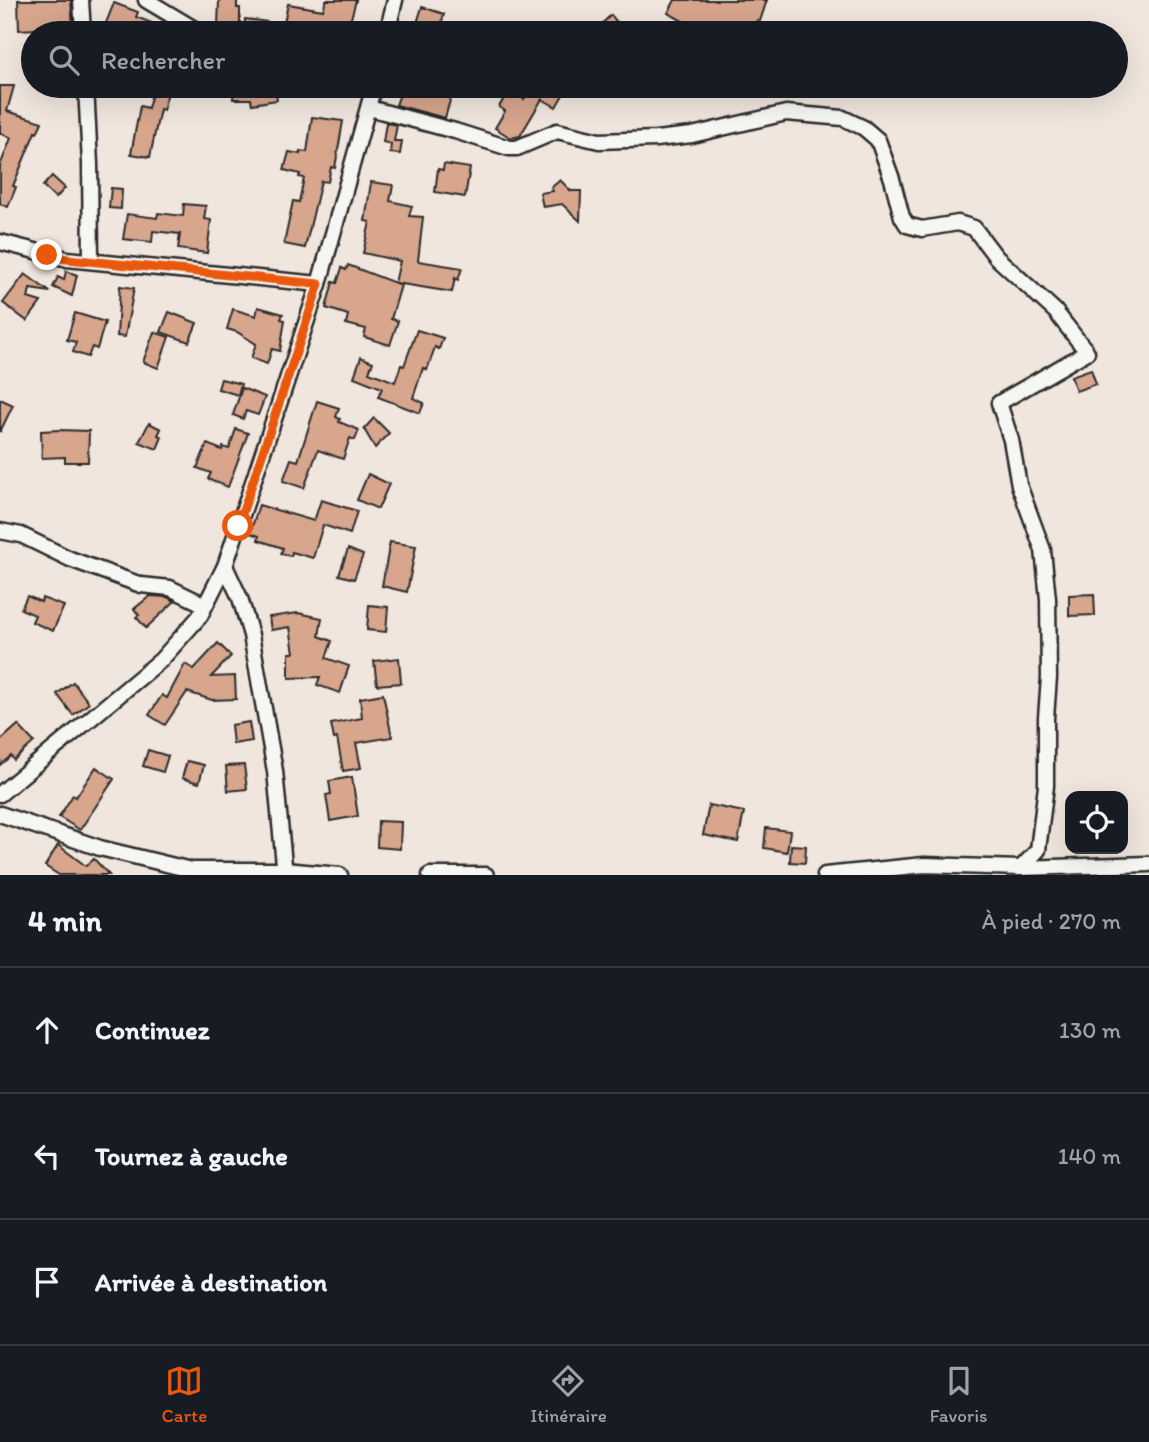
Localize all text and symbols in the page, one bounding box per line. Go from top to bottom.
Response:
search box [21,21,1128,98]
icon: search [45,41,83,79]
text: Rechercher [101,44,225,76]
route end [31,239,62,270]
route start [222,510,253,541]
map controls [1065,791,1128,854]
button: locate [1065,791,1128,854]
text: 4 min [28,902,102,939]
text: À pied · 270 m [982,907,1121,935]
icon: ahead [28,1011,66,1049]
text: Continuez [95,1014,210,1046]
text: 130 m [1059,1016,1121,1044]
icon: left [28,1137,66,1175]
text: Tournez à gauche [95,1140,288,1172]
text: 140 m [1058,1142,1121,1170]
icon: arrive [28,1263,66,1301]
text: Arrivée à destination [95,1266,327,1298]
tab: Carte [161,1362,207,1427]
tab: Itinéraire [530,1362,607,1427]
tab: Favoris [930,1362,988,1427]

